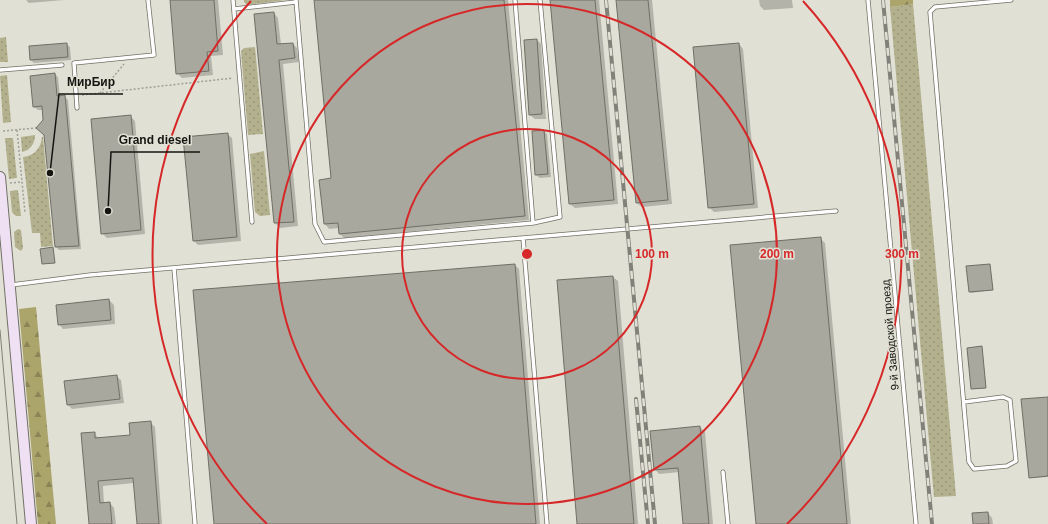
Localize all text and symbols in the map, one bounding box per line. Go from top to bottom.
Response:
callout: МирБир [59,70,123,94]
text: МирБир [67,75,115,89]
callout: Grand diesel [111,128,200,152]
text: Grand diesel [119,133,191,147]
centre of rings [520,247,534,261]
text: 100 m [635,247,669,261]
text: 200 m [760,247,794,261]
text: 300 m [885,247,919,261]
street label: 9-й Заводской проезд [879,279,901,391]

